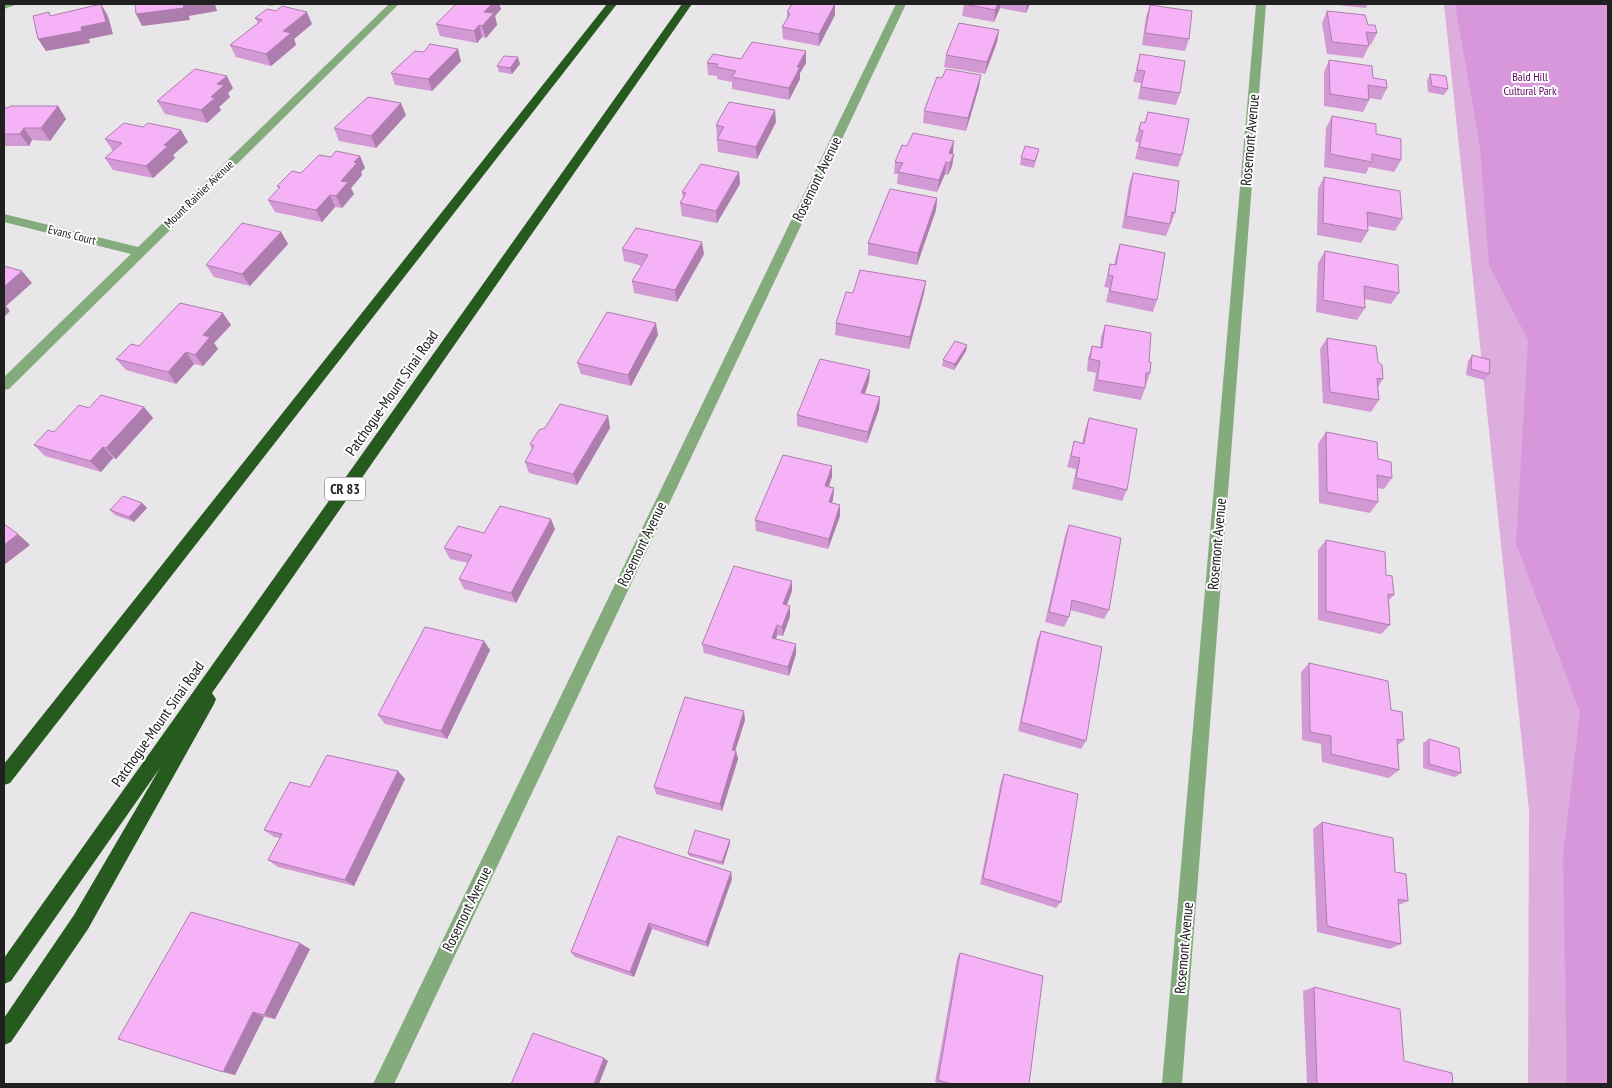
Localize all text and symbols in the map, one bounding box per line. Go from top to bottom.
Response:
park label: Bald Hill Cultural Park [1503,69,1557,98]
street label: Rosemont Avenue [1236,93,1263,187]
street label: Rosemont Avenue [788,133,845,224]
street label: Mount Rainier Avenue [161,157,237,231]
street label: Evans Court [47,221,98,248]
street label: Patchogue-Mount Sinai Road [341,326,442,459]
road number: CR 83 [325,478,365,500]
street label: Rosemont Avenue [1203,497,1230,591]
street label: Rosemont Avenue [613,498,670,589]
street label: Patchogue-Mount Sinai Road [107,657,208,790]
street label: Rosemont Avenue [438,863,495,954]
street label: Rosemont Avenue [1170,901,1197,995]

